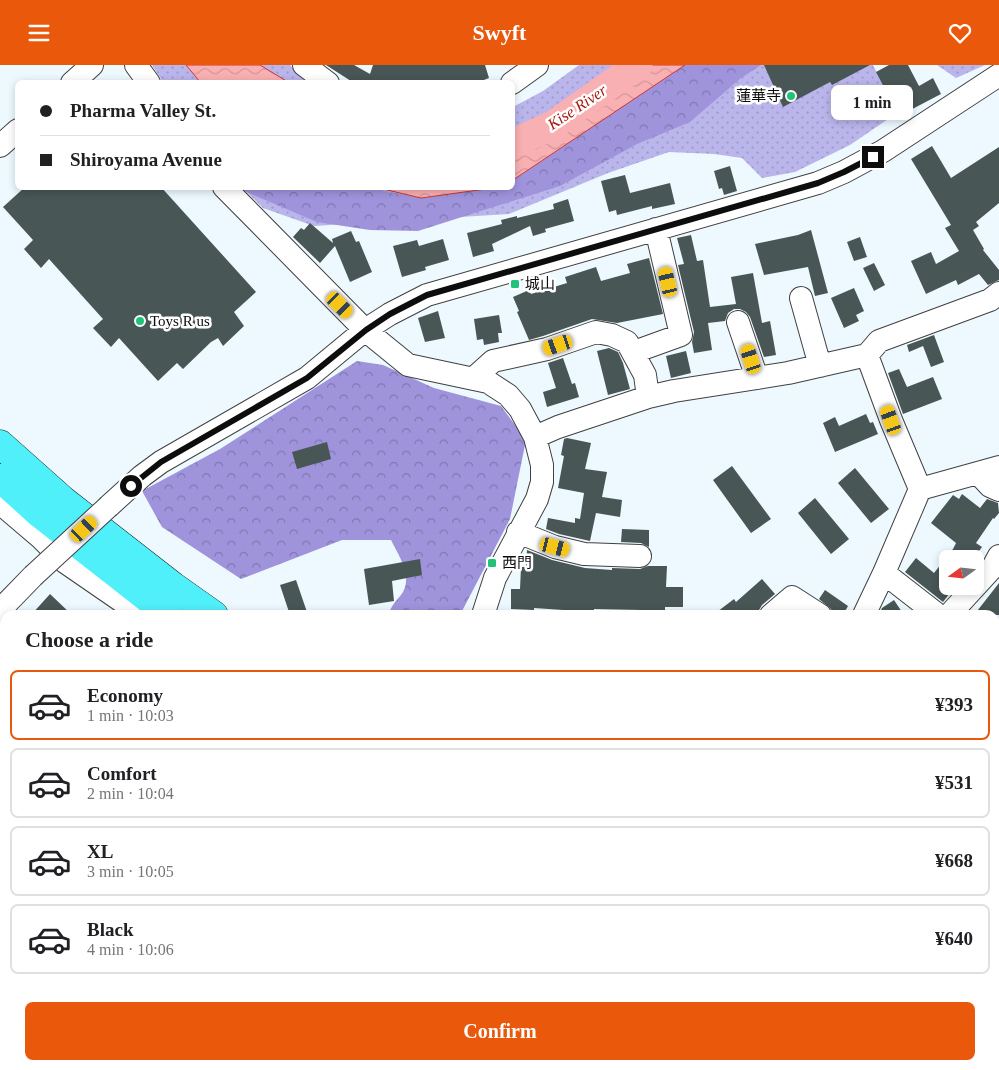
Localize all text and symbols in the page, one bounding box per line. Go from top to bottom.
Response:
icon: menu [25,19,53,47]
icon: heart [946,19,974,47]
text: Swyft [473,20,526,45]
water label: Kise River [544,81,610,133]
callout: 1 min [832,84,914,119]
place label: 蓮華寺 [736,88,781,104]
marker: 蓮華寺 [785,90,797,102]
text: 1 min [853,94,891,111]
text: Pharma Valley St. [70,100,216,121]
route end [862,146,884,168]
text: Shiroyama Avenue [70,149,222,170]
car [657,266,678,298]
place label: 城山 [525,276,555,292]
marker: 城山 [509,278,521,290]
car [324,289,355,321]
place label: Toys R us [150,313,210,329]
marker: Toys R us [134,315,146,327]
car [541,333,574,357]
car [739,342,762,376]
car [878,403,903,437]
route start [120,475,142,497]
car [67,513,100,545]
car [538,536,571,558]
north arrow [939,550,984,595]
map controls [939,550,984,595]
place label: 西門 [502,555,532,571]
marker: 西門 [486,557,498,569]
text: Choose a ride [25,627,153,652]
icon: car [27,683,72,728]
text: Economy [87,685,163,706]
text: ¥393 [935,694,973,715]
text: 1 min · 10:03 [87,707,174,724]
icon: car [27,761,72,806]
text: Comfort [87,763,157,784]
text: ¥531 [935,772,973,793]
text: 2 min · 10:04 [87,785,174,802]
icon: car [27,839,72,884]
text: XL [87,841,113,862]
text: ¥668 [935,850,973,871]
text: 3 min · 10:05 [87,863,174,880]
icon: car [27,917,72,962]
text: Black [87,919,133,940]
text: ¥640 [935,928,973,949]
text: 4 min · 10:06 [87,941,174,958]
button: Confirm [25,1002,975,1060]

